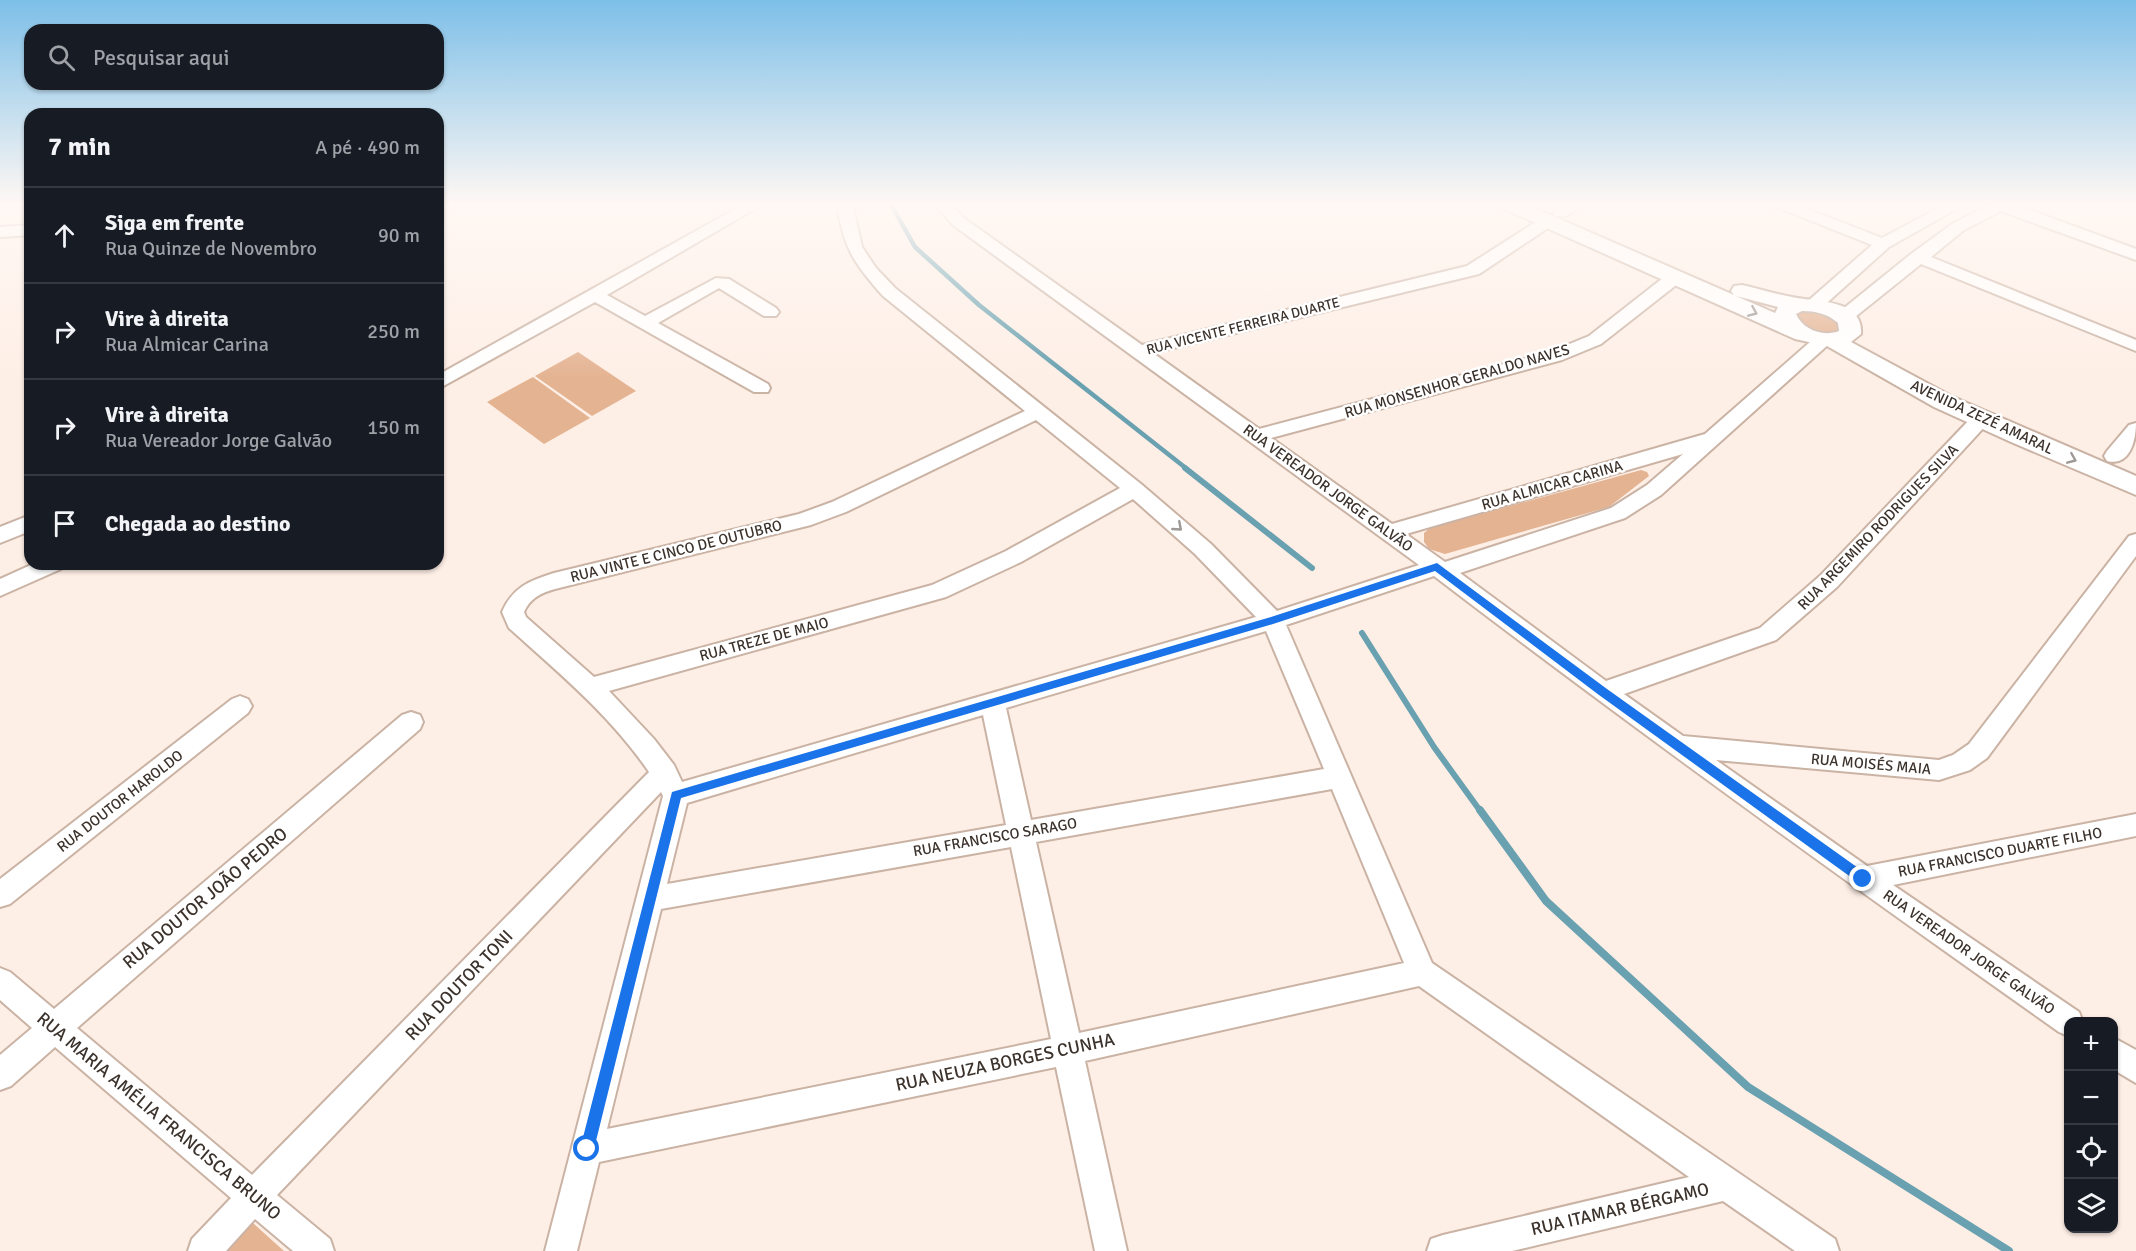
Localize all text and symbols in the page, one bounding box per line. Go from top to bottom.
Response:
search box [24,24,444,90]
icon: search [45,41,78,74]
text: Pesquisar aqui [93,44,229,71]
text: 7 min [48,131,111,163]
text: A pé · 490 m [315,135,420,160]
text: Siga em frente [105,209,244,236]
icon: ahead [48,219,81,252]
text: 90 m [378,223,420,248]
text: Rua Quinze de Novembro [105,236,317,261]
street label: RUA VICENTE FERREIRA DUARTE [1145,294,1342,358]
text: Vire à direita [105,305,229,332]
one-way arrow [1746,305,1757,317]
icon: right [48,315,81,348]
text: 250 m [367,319,420,344]
text: Rua Almicar Carina [105,332,269,357]
street label: RUA MONSENHOR GERALDO NAVES [1342,340,1572,422]
street label: AVENIDA ZEZÉ AMARAL [1908,375,2057,458]
text: Vire à direita [105,401,229,428]
icon: right [48,411,81,444]
text: 150 m [367,415,420,440]
street label: RUA VEREADOR JORGE GALVÃO [1240,420,1417,556]
text: Rua Vereador Jorge Galvão [105,428,332,453]
street label: RUA ARGEMIRO RODRIGUES SILVA [1794,440,1962,614]
one-way arrow [2066,451,2077,463]
street label: RUA ALMICAR CARINA [1479,456,1625,514]
icon: arrive [48,507,81,540]
text: Chegada ao destino [105,510,291,537]
street label: RUA VINTE E CINCO DE OUTUBRO [568,516,784,586]
one-way arrow [1171,520,1182,531]
street label: RUA TREZE DE MAIO [697,613,831,665]
street label: RUA DOUTOR HAROLDO [53,746,187,856]
street label: RUA MOISÉS MAIA [1810,749,1932,778]
street label: RUA FRANCISCO SARAGO [912,814,1078,860]
street label: RUA DOUTOR JOÃO PEDRO [118,823,292,973]
street label: RUA FRANCISCO DUARTE FILHO [1896,823,2104,881]
route end [1849,865,1875,891]
street label: RUA VEREADOR JORGE GALVÃO [1880,885,2059,1018]
street label: RUA DOUTOR TONI [401,925,517,1045]
street label: RUA MARIA AMÉLIA FRANCISCA BRUNO [32,1007,286,1225]
map controls [2064,1017,2118,1233]
button: + [2064,1017,2118,1071]
street label: RUA NEUZA BORGES CUNHA [893,1028,1117,1096]
button: − [2064,1071,2118,1125]
button: locate [2064,1125,2118,1179]
route start [573,1135,599,1161]
street label: RUA ITAMAR BÉRGAMO [1529,1178,1711,1240]
button: layers [2064,1179,2118,1233]

